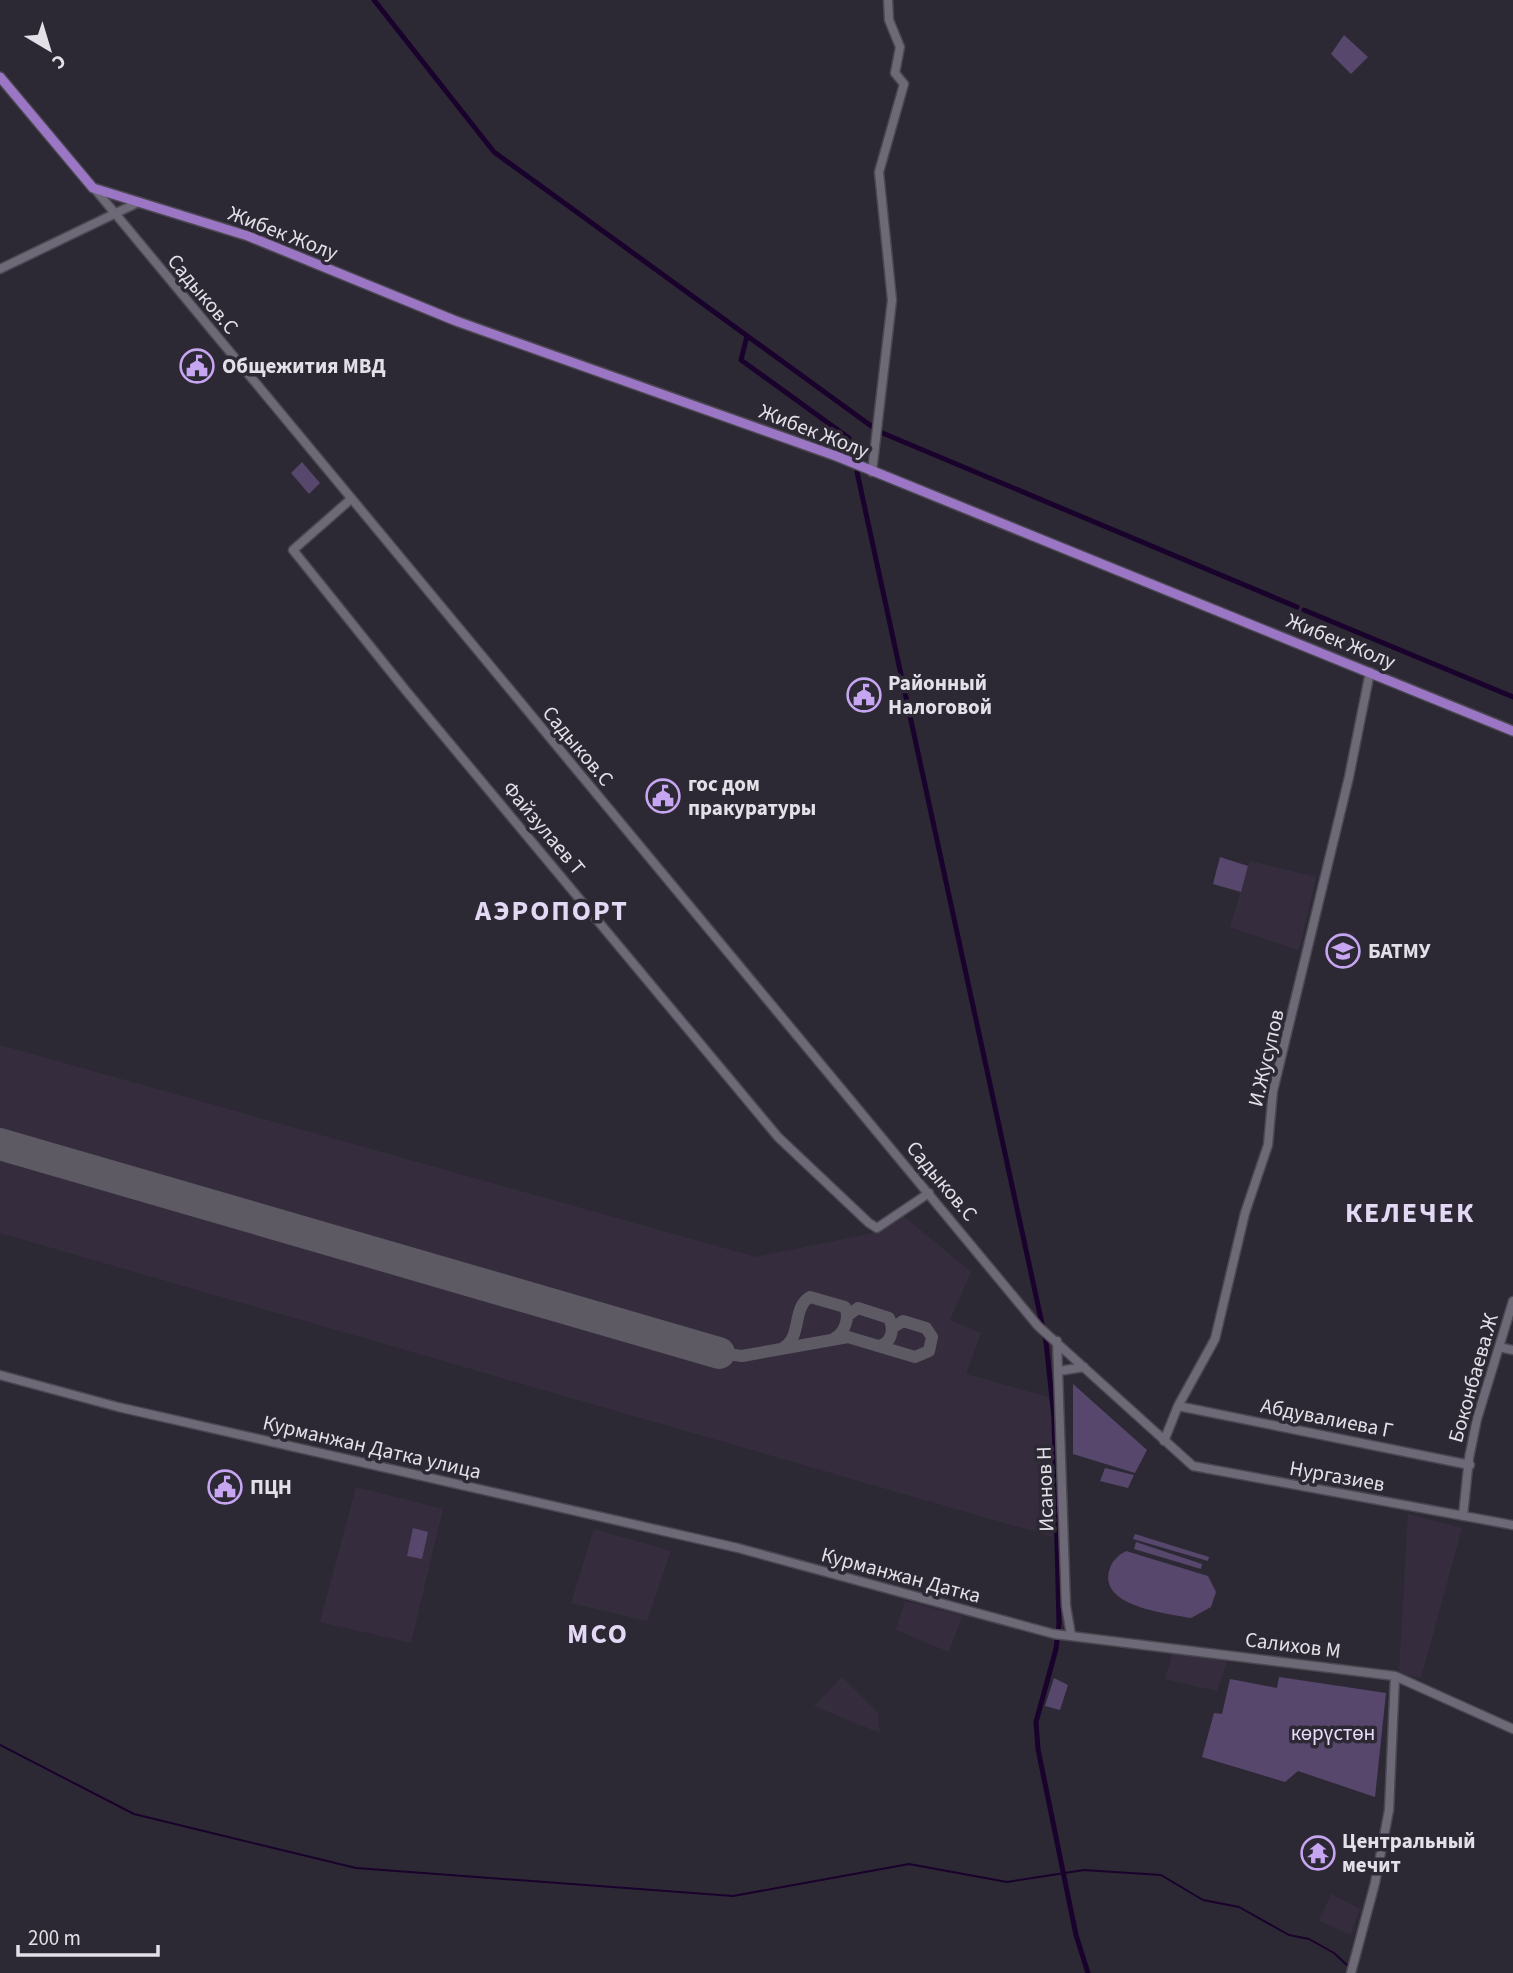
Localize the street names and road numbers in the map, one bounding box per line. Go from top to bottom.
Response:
street label: Жибек Жолу [224,198,342,268]
street label: Садыков.С [160,247,246,341]
street label: Жибек Жолу [755,396,873,466]
street label: Жибек Жолу [1282,605,1400,677]
street label: Садыков.С [535,699,621,793]
street label: Файзулаев Т [496,774,592,882]
street label: И.Жусупов [1240,1006,1292,1110]
street label: Садыков.С [899,1134,985,1228]
street label: Боконбаева.Ж [1440,1309,1506,1446]
street label: Абдувалиева Г [1258,1390,1396,1446]
street label: Курманжан Датка улица [260,1407,484,1487]
street label: Исанов Н [1029,1446,1061,1532]
street label: Нургазиев [1287,1453,1387,1499]
street label: Курманжан Датка [818,1539,984,1611]
street label: Салихов М [1243,1624,1343,1666]

